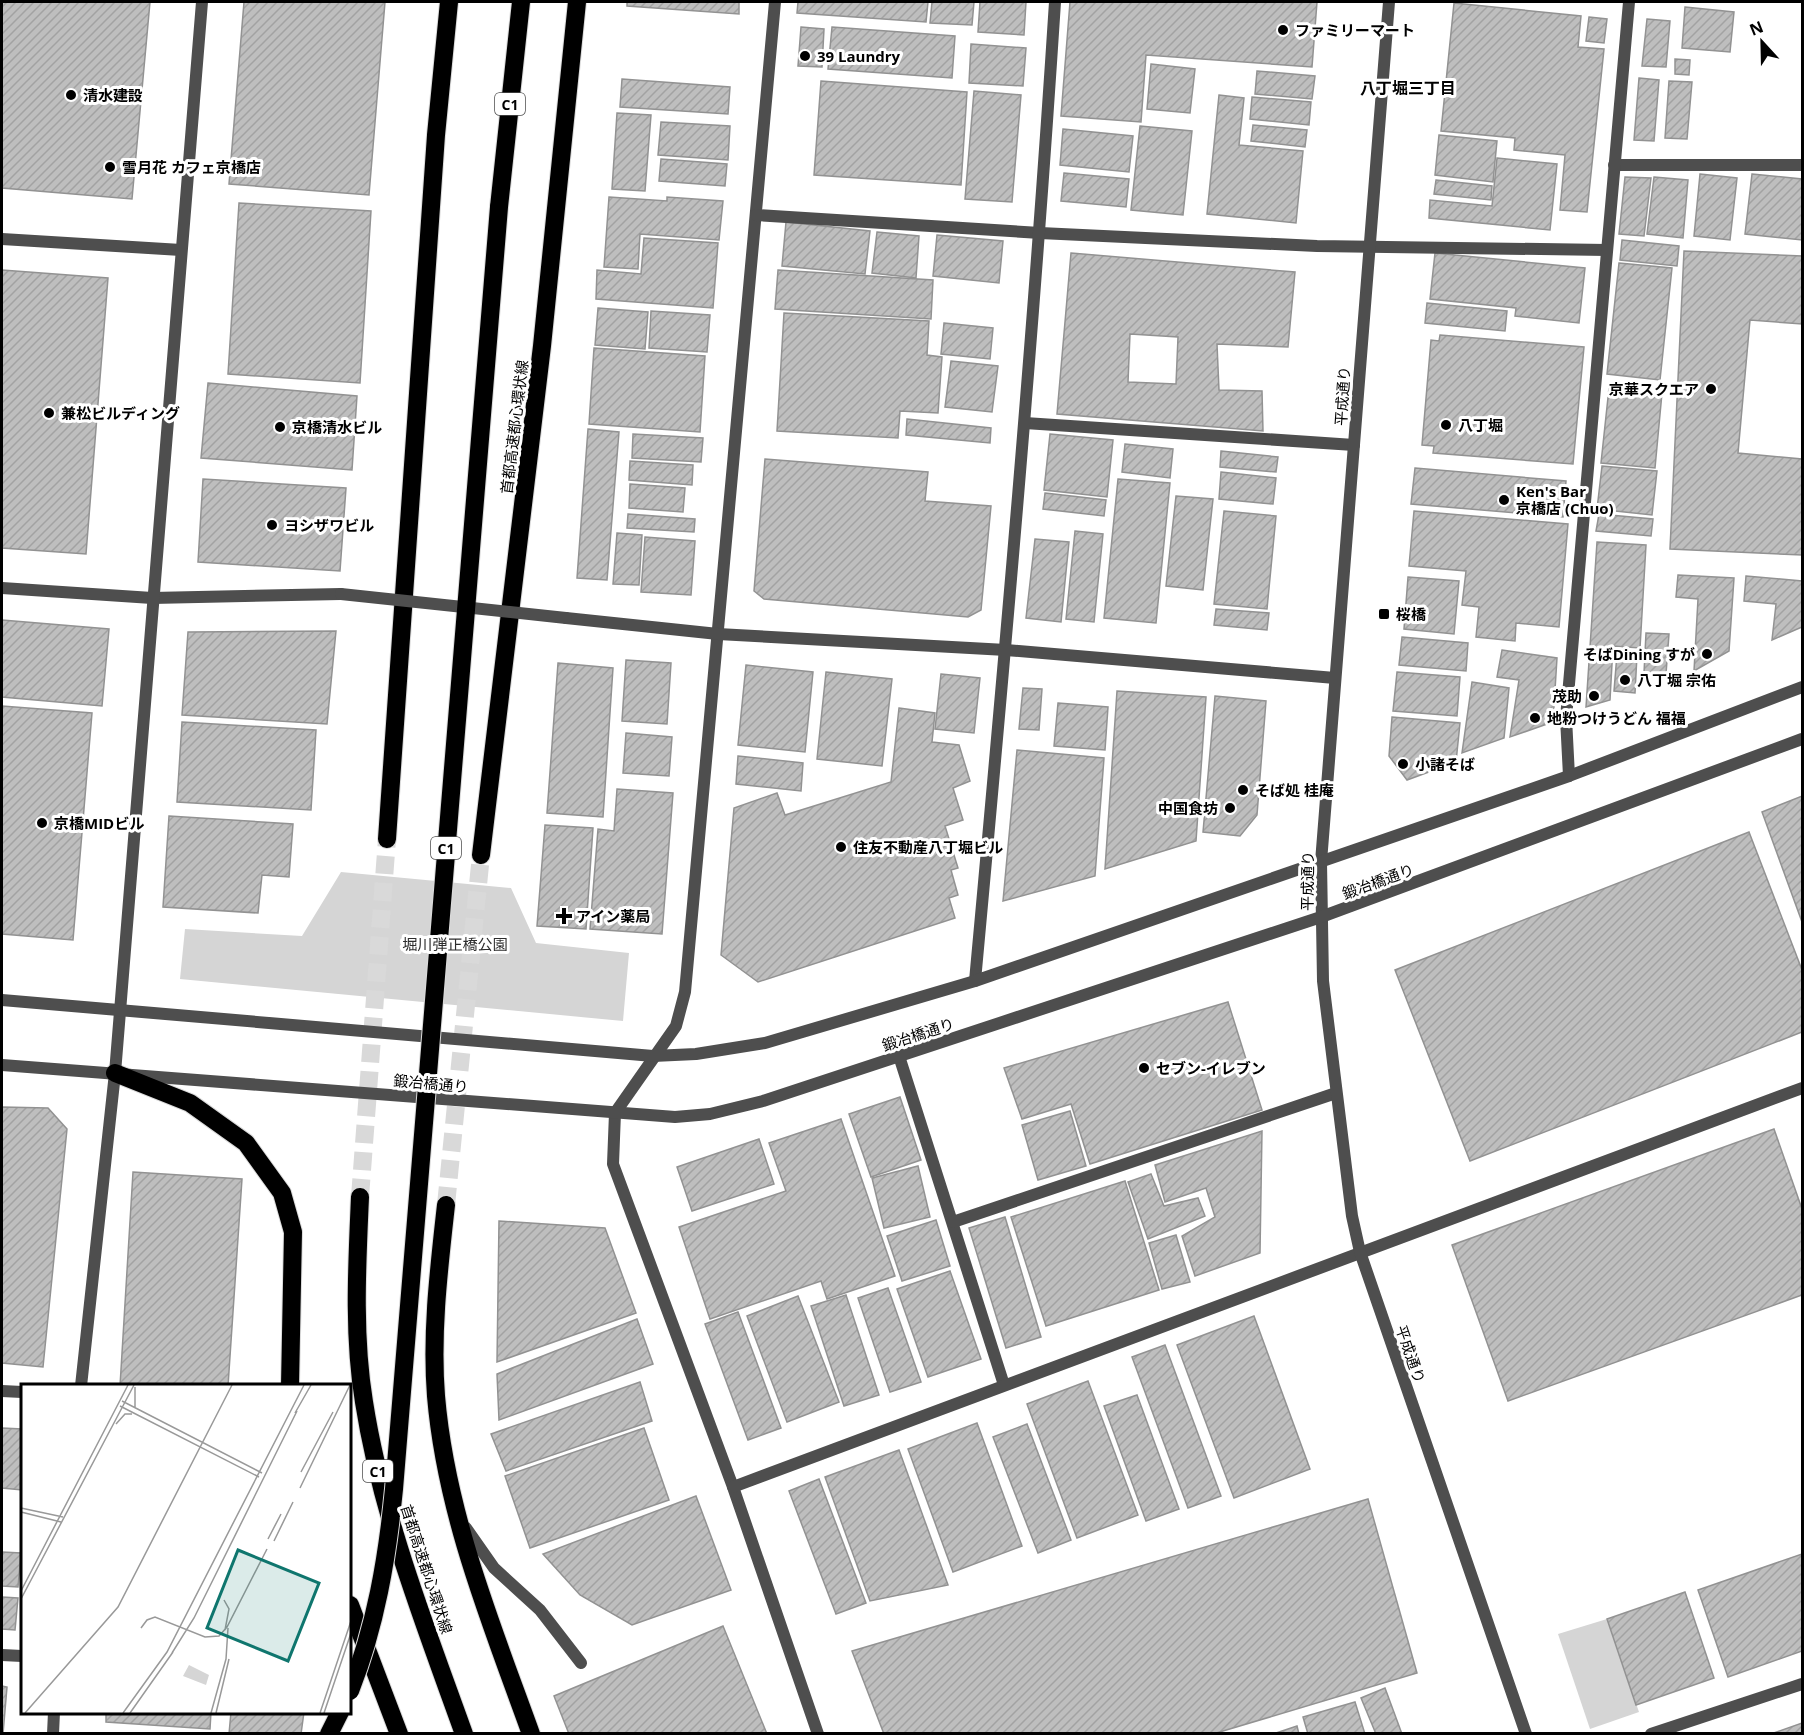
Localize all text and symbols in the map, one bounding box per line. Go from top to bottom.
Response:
north arrow [1732,12,1792,72]
text: N [1746,15,1767,41]
place label: ファミリーマート [1295,20,1415,40]
marker: ファミリーマート [1276,23,1290,37]
place label: 39 Laundry [817,46,901,66]
marker: 39 Laundry [798,49,812,63]
district label: 八丁堀三丁目 [1360,77,1456,99]
place label: 清水建設 [83,85,143,105]
marker: 清水建設 [64,88,78,102]
road number: C1 [495,93,525,115]
place label: 雪月花 カフェ京橋店 [122,157,261,177]
marker: 雪月花 カフェ京橋店 [103,160,117,174]
street label: 首都高速都心環状線 [496,359,532,495]
street label: 平成通り [1330,365,1354,427]
place label: 京華スクエア [1609,379,1699,399]
marker: 京華スクエア [1704,382,1718,396]
place label: 兼松ビルディング [61,403,180,423]
marker: 兼松ビルディング [42,406,56,420]
place label: 八丁堀 [1458,415,1503,435]
place label: 京橋清水ビル [292,417,382,437]
marker: 八丁堀 [1439,418,1453,432]
marker: 京橋清水ビル [273,420,287,434]
place label: Ken's Bar 京橋店 (Chuo) [1516,481,1614,518]
marker: Ken's Bar 京橋店 (Chuo) [1497,493,1511,507]
place label: ヨシザワビル [284,515,374,535]
marker: ヨシザワビル [265,518,279,532]
place label: 桜橋 [1396,604,1427,624]
marker: 桜橋 [1377,607,1391,621]
place label: そばDining すが [1583,644,1695,664]
marker: そばDining すが [1700,647,1714,661]
place label: 八丁堀 宗佑 [1637,670,1716,690]
marker: 八丁堀 宗佑 [1618,673,1632,687]
place label: 茂助 [1552,686,1582,706]
marker: 茂助 [1587,689,1601,703]
place label: 地粉つけうどん 福福 [1547,708,1686,728]
marker: 地粉つけうどん 福福 [1528,711,1542,725]
place label: 小諸そば [1415,754,1475,774]
marker: 小諸そば [1396,757,1410,771]
place label: そば処 桂庵 [1255,780,1334,800]
marker: そば処 桂庵 [1236,783,1250,797]
place label: 中国食坊 [1158,798,1218,818]
marker: 中国食坊 [1223,801,1237,815]
place label: 京橋MIDビル [54,813,144,833]
marker: 京橋MIDビル [35,816,49,830]
road number: C1 [431,837,461,859]
place label: 住友不動産八丁堀ビル [853,837,1003,857]
marker: 住友不動産八丁堀ビル [834,840,848,854]
street label: 平成通り [1296,851,1318,911]
street label: 鍛冶橋通り [1339,859,1417,903]
place label: アイン薬局 [576,906,650,926]
marker: アイン薬局 [557,909,571,923]
park label: 堀川弾正橋公園 [402,934,508,954]
street label: 鍛冶橋通り [879,1013,957,1055]
place label: セブン-イレブン [1156,1058,1266,1078]
marker: セブン-イレブン [1137,1061,1151,1075]
street label: 鍛冶橋通り [393,1070,469,1096]
street label: 平成通り [1392,1322,1430,1386]
inset map [21,1384,351,1714]
road number: C1 [363,1460,393,1482]
street label: 首都高速都心環状線 [397,1502,457,1636]

